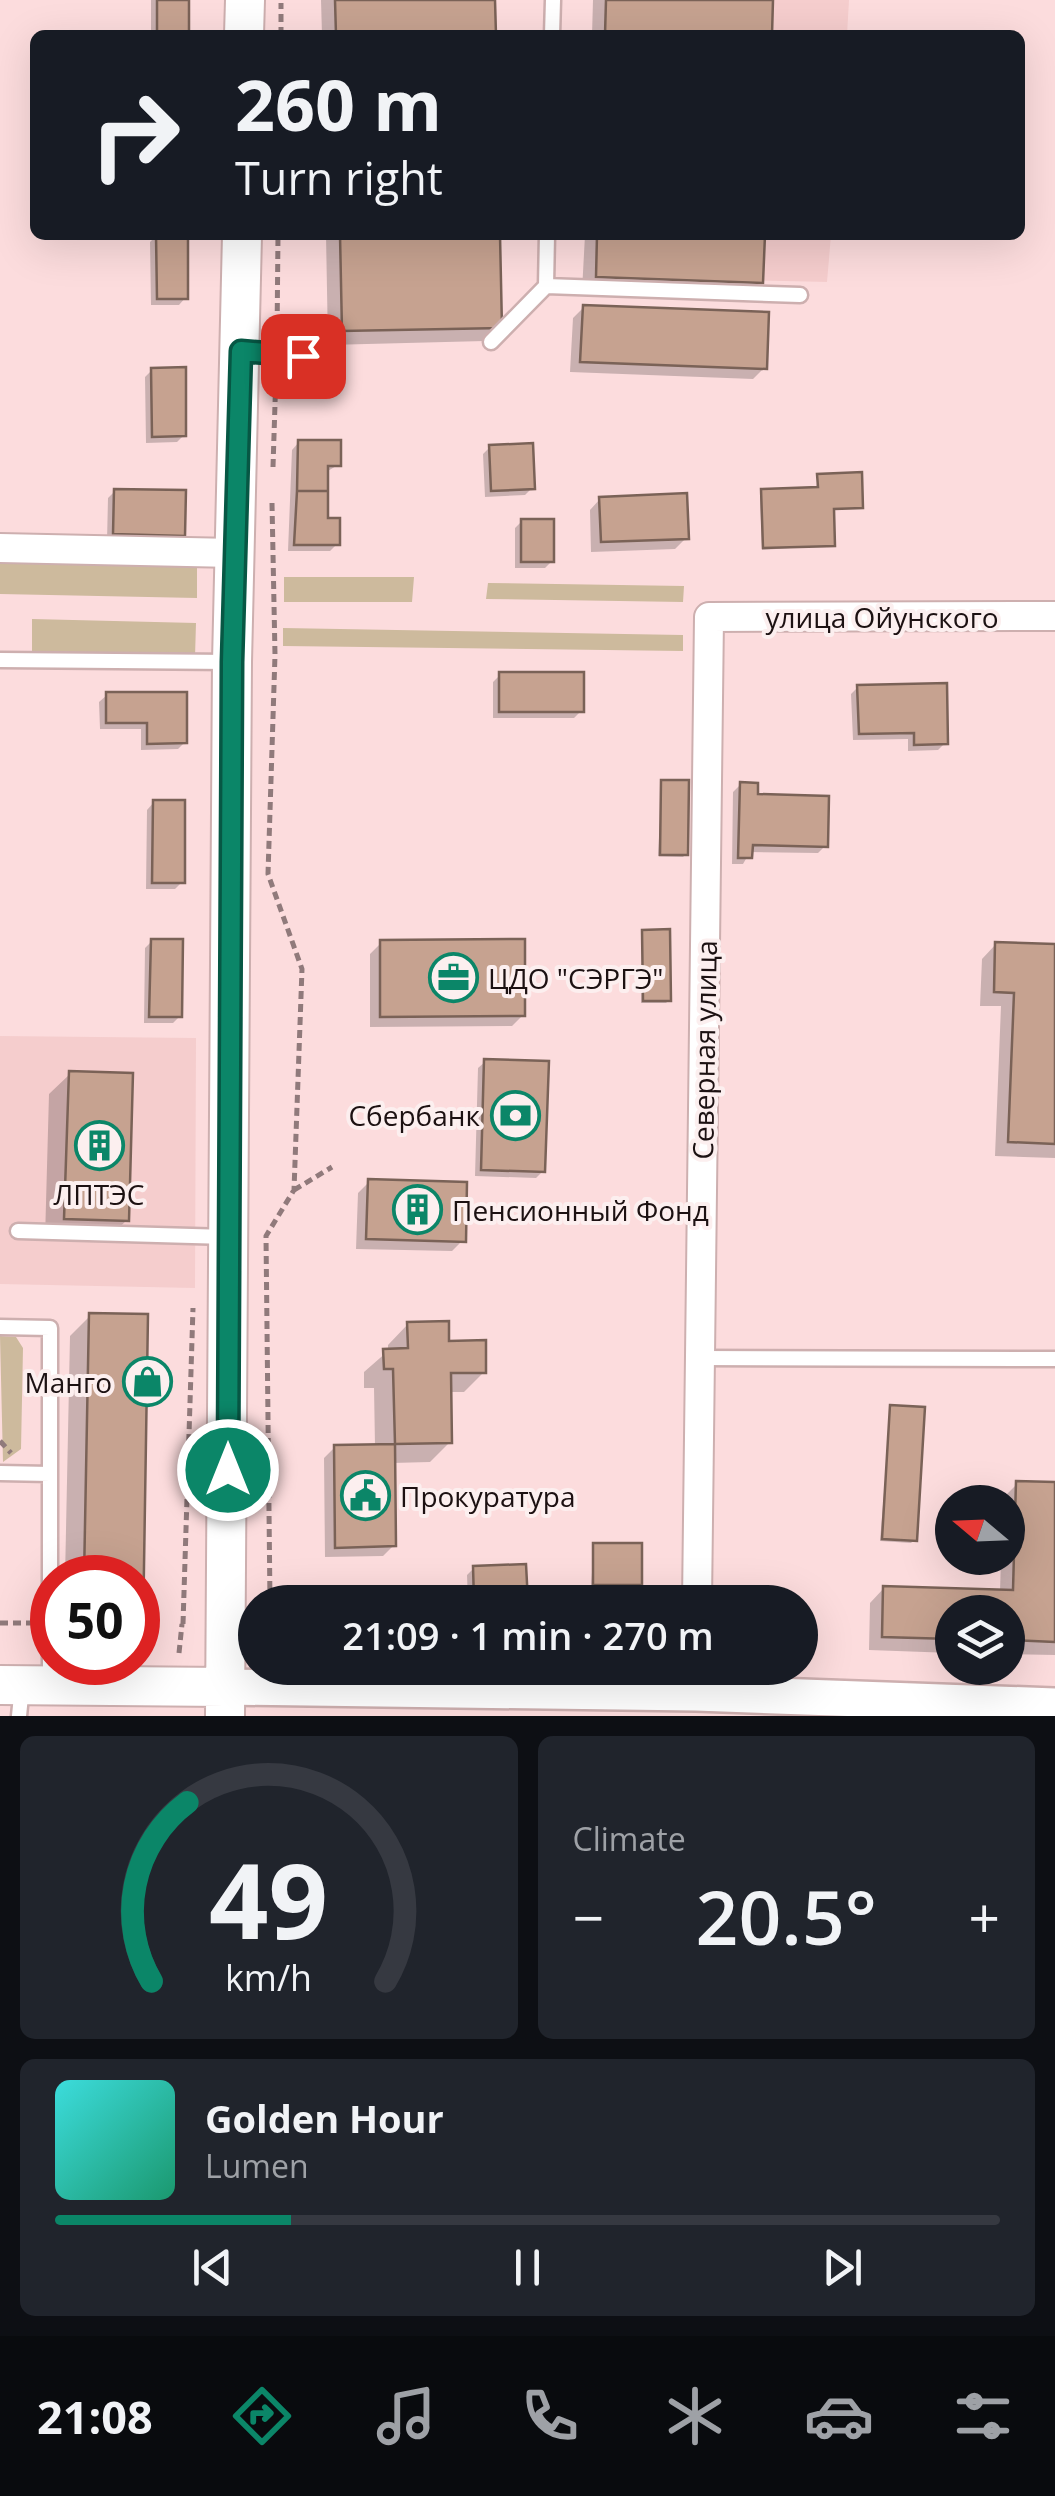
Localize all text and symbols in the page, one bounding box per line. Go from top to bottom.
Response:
text: 260 m [235,56,442,152]
icon: right [70,70,200,200]
text: Turn right [235,147,443,208]
pin [261,314,346,399]
icon: arrive [276,329,331,384]
street label: улица Ойунского [765,598,999,636]
street label: Северная улица [683,940,725,1160]
office icon: ЦДО "СЭРГЭ" [427,952,479,1004]
place label: ЦДО "СЭРГЭ" [488,959,664,997]
bank icon: Сбербанк [489,1089,541,1141]
place label: Сбербанк [348,1096,481,1134]
building icon: ЛПТЭС [73,1120,125,1172]
place label: ЛПТЭС [54,1175,144,1213]
building icon: Пенсионный Фонд [391,1184,443,1236]
place label: Пенсионный Фонд [452,1191,709,1229]
shop icon: Манго [121,1356,173,1408]
place label: Манго [25,1363,112,1401]
position arrow [176,1418,280,1522]
public building icon: Прокуратура [339,1470,391,1522]
place label: Прокуратура [400,1477,575,1515]
north arrow [935,1485,1025,1575]
map controls [935,1485,1025,1685]
speed limit sign: 50 [30,1555,160,1685]
button: layers [935,1595,1025,1685]
text: 21:09 · 1 min · 270 m [342,1609,714,1661]
text: Climate [573,1817,686,1860]
text: 49 [209,1828,328,1969]
text: 20.5° [696,1865,877,1967]
text: − [573,1879,604,1954]
text: + [969,1879,1000,1954]
text: km/h [225,1953,312,2001]
text: Golden Hour [205,2092,444,2144]
text: Lumen [205,2144,309,2187]
icon: previous [185,2240,240,2295]
icon: pause [500,2240,555,2295]
icon: next [815,2240,870,2295]
icon: directions [227,2381,297,2451]
icon: music [371,2381,441,2451]
icon: phone [515,2381,585,2451]
icon: climate [660,2381,730,2451]
icon: car [804,2381,874,2451]
icon: filters [948,2381,1018,2451]
text: 21:08 [37,2386,153,2447]

